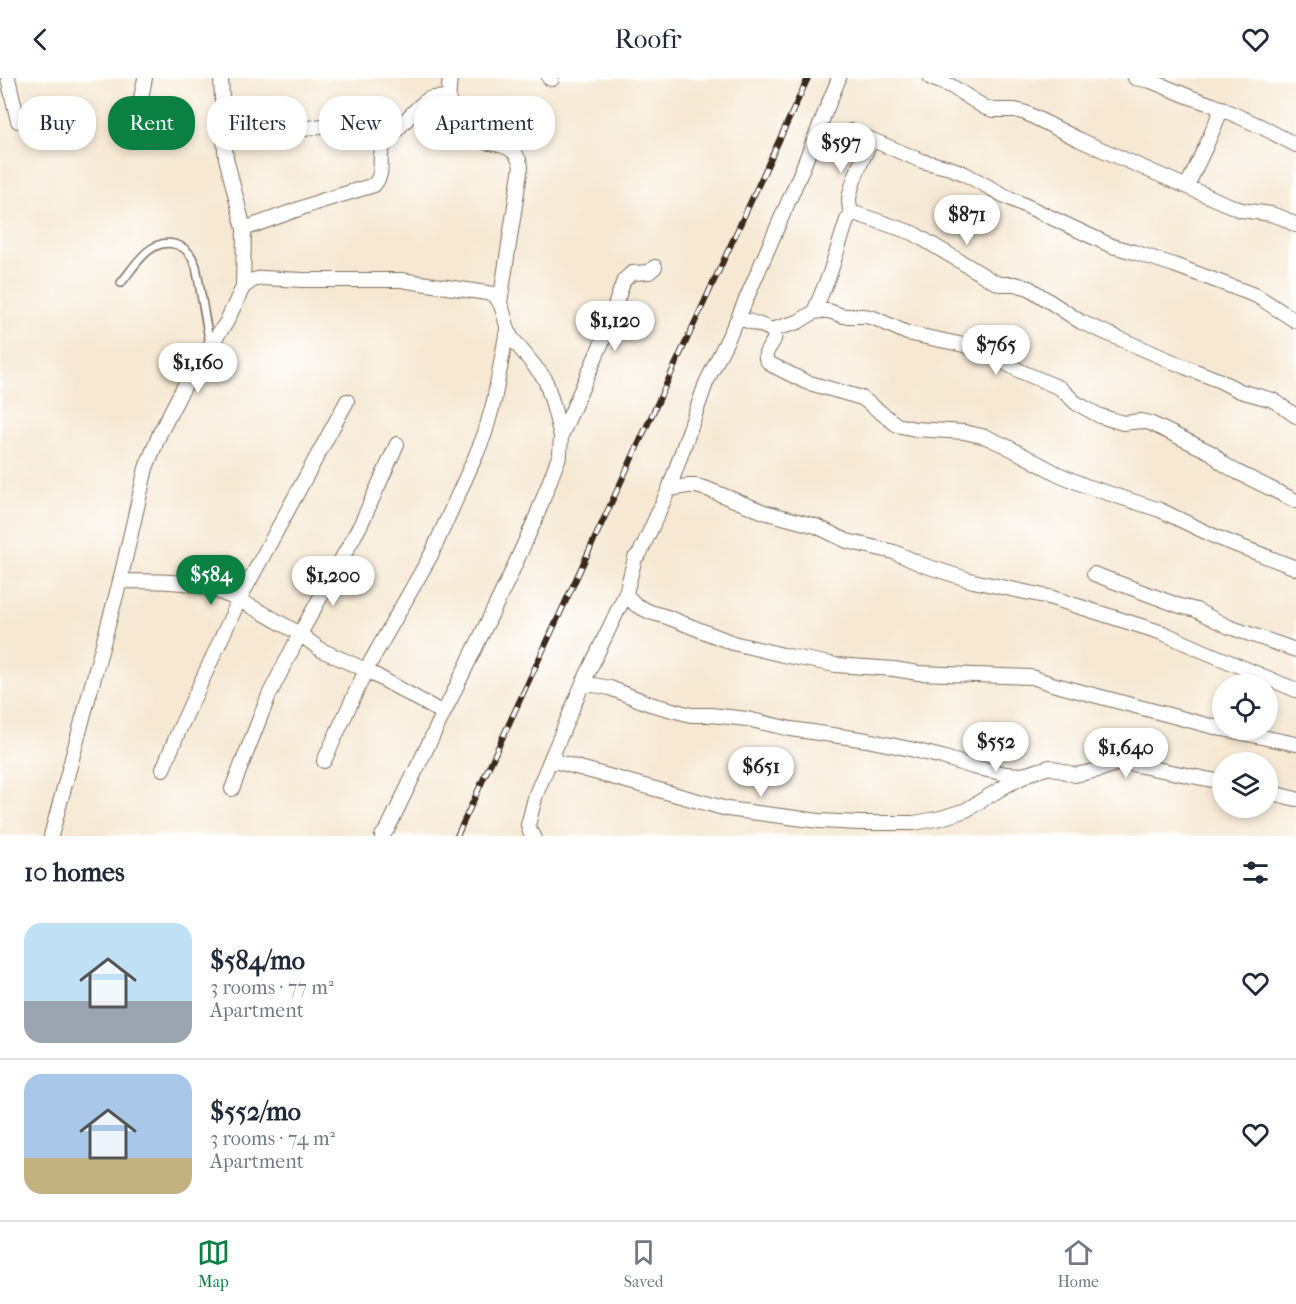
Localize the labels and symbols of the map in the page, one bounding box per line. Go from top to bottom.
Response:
pin: $597 [805,123,877,174]
pin: $871 [931,195,1003,246]
pin: $1,120 [566,301,664,352]
pin: $765 [960,325,1032,376]
pin: $1,160 [149,343,247,394]
pin: $584 [175,555,247,606]
pin: $1,200 [284,556,382,607]
pin: $552 [960,722,1032,773]
pin: $1,640 [1077,728,1175,779]
pin: $651 [725,747,797,798]

